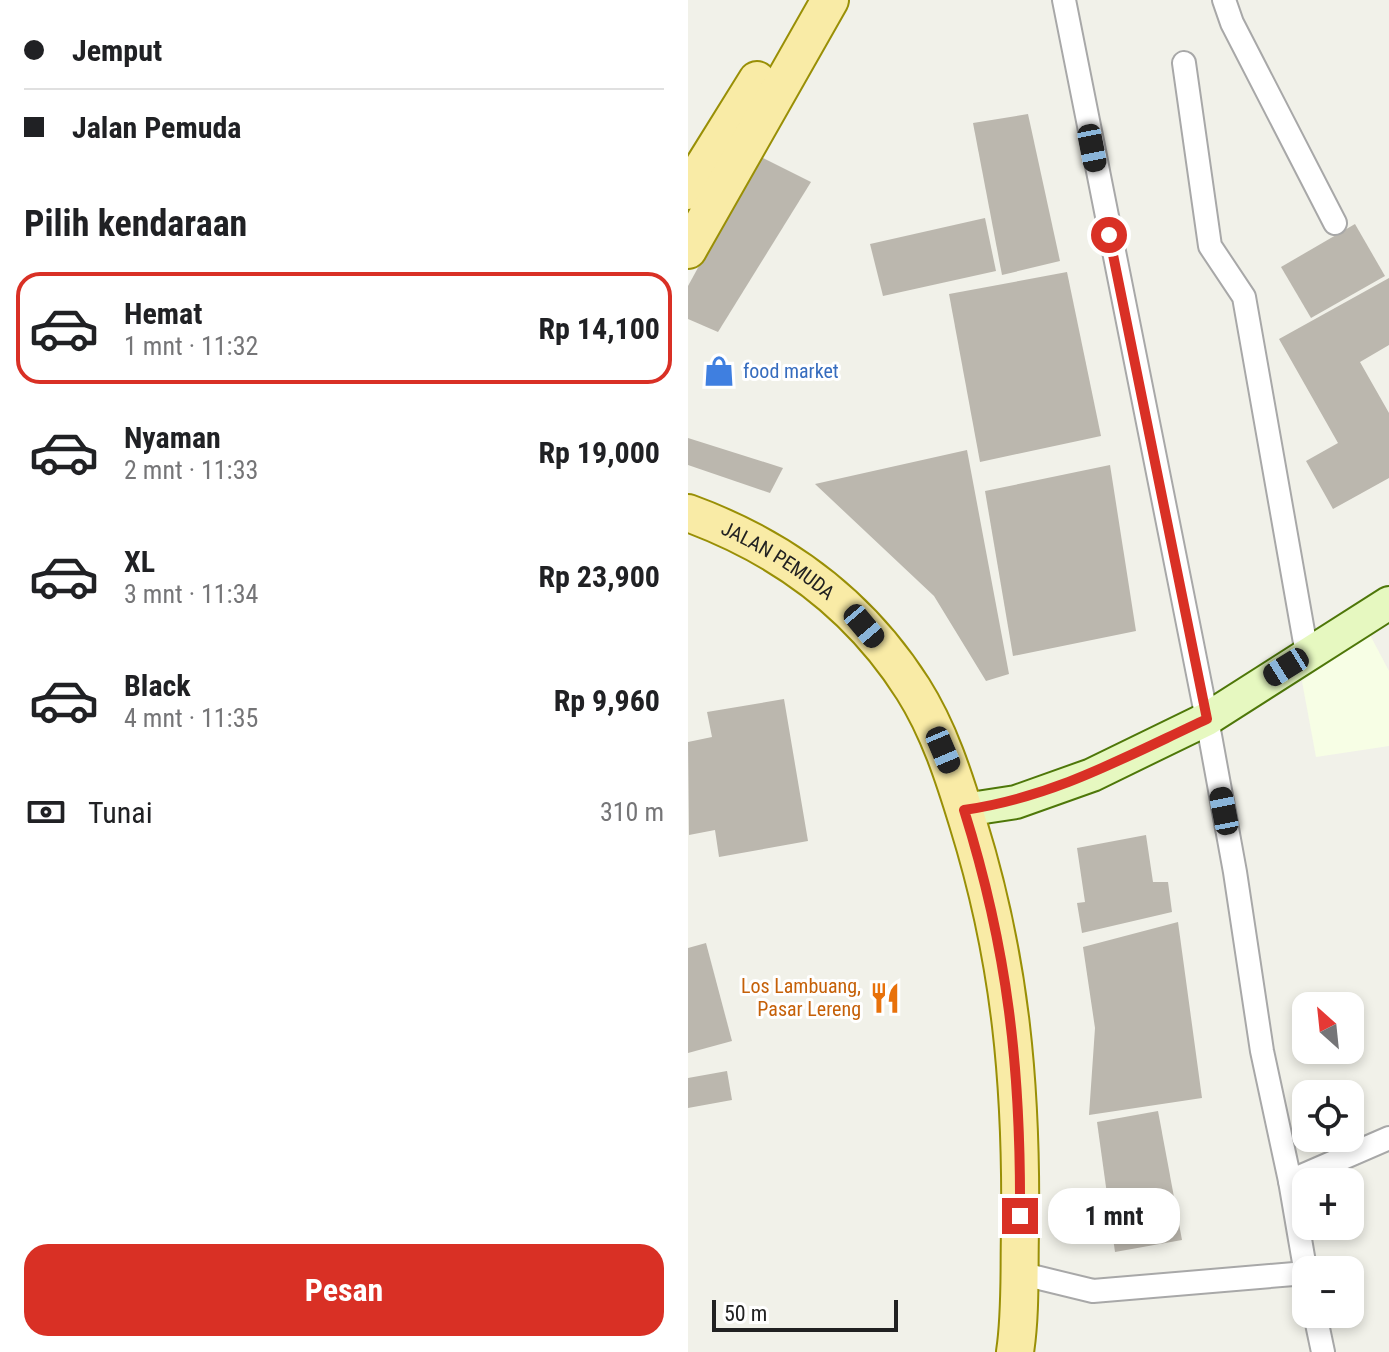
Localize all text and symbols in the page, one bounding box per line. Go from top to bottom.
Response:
text: Jemput [72,33,162,68]
text: Jalan Pemuda [72,110,241,145]
car [1076,122,1108,174]
text: Pilih kendaraan [24,203,247,245]
route start [1091,217,1127,253]
icon: car [28,292,100,364]
text: Hemat [124,296,202,331]
text: Rp 14,100 [538,311,660,346]
text: 1 mnt · 11:32 [124,331,258,361]
shop icon: food market [702,354,736,388]
place label: food market [743,359,839,383]
icon: car [28,416,100,488]
text: Nyaman [124,420,221,455]
text: Rp 19,000 [538,435,660,470]
text: 2 mnt · 11:33 [124,455,258,485]
street label: JALAN PEMUDA [718,516,840,605]
icon: car [28,540,100,612]
text: XL [124,544,155,579]
text: Rp 23,900 [538,559,660,594]
text: 3 mnt · 11:34 [124,579,258,609]
car [839,600,889,652]
car [1259,644,1313,690]
icon: car [28,664,100,736]
text: Black [124,668,191,703]
text: Rp 9,960 [554,683,660,718]
text: 4 mnt · 11:35 [124,703,258,733]
car [923,723,963,777]
car [1208,785,1240,837]
icon: cash [24,790,68,834]
text: Tunai [88,795,153,830]
text: 310 m [600,797,664,827]
place label: Los Lambuang, Pasar Lereng [741,974,861,1021]
restaurant icon: Los Lambuang, Pasar Lereng [868,981,902,1015]
north arrow [1292,992,1364,1064]
map controls [1292,992,1364,1328]
button: locate [1292,1080,1364,1152]
button: + [1292,1168,1364,1240]
callout: 1 mnt [1048,1188,1180,1244]
route end [1002,1198,1038,1234]
text: 1 mnt [1084,1201,1144,1231]
button: Pesan [24,1244,664,1336]
button: − [1292,1256,1364,1328]
scale bar [712,1296,898,1332]
text: 50 m [724,1301,767,1326]

